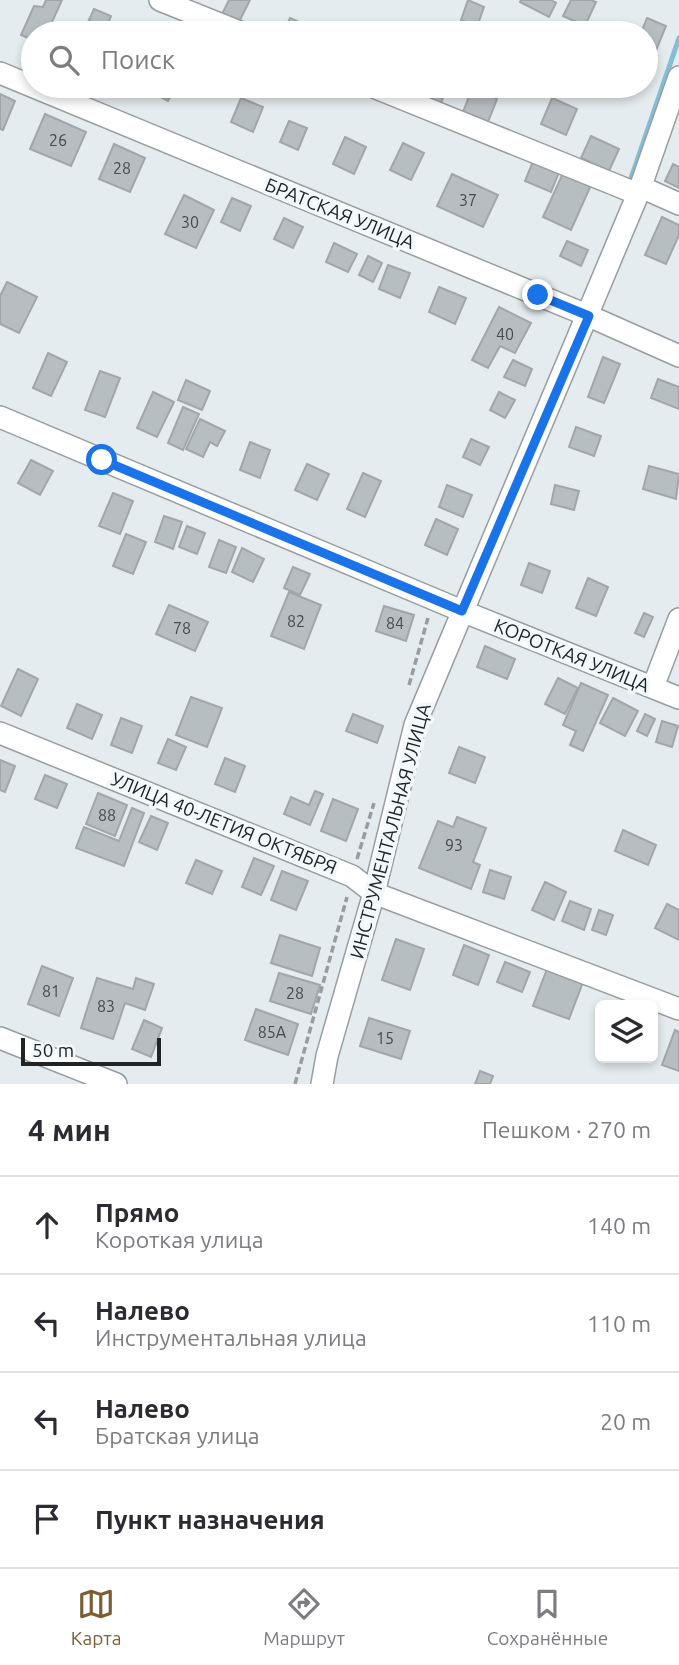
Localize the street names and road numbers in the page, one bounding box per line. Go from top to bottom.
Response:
street label: БРАТСКАЯ УЛИЦА [262,173,419,253]
street label: КОРОТКАЯ УЛИЦА [491,614,654,696]
street label: ИНСТРУМЕНТАЛЬНАЯ УЛИЦА [345,700,435,961]
street label: УЛИЦА 40-ЛЕТИЯ ОКТЯБРЯ [108,768,340,878]

